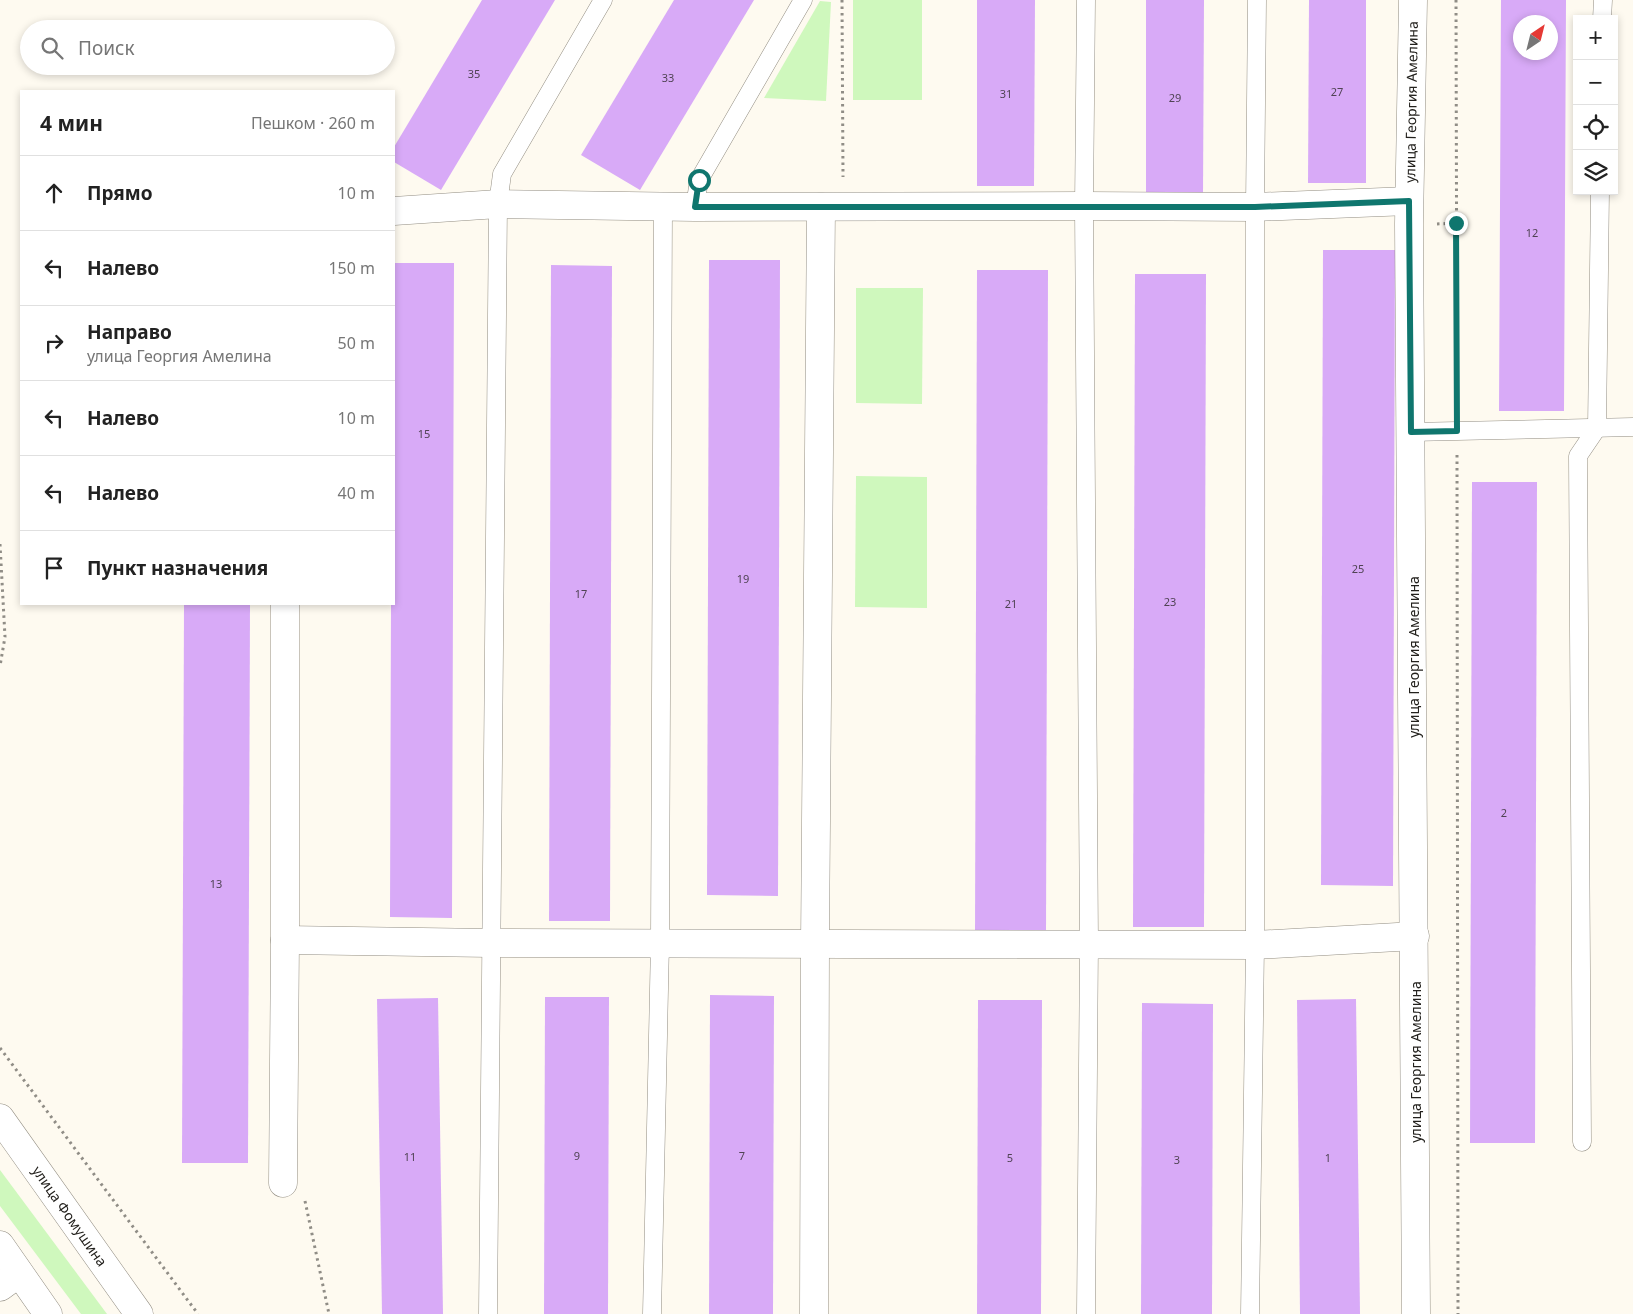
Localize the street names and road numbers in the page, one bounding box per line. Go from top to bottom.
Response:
street label: улица Георгия Амелина [1400,21,1422,183]
street label: улица Георгия Амелина [1404,576,1423,738]
street label: улица Георгия Амелина [1406,981,1425,1143]
street label: улица Фомушина [28,1162,112,1270]

